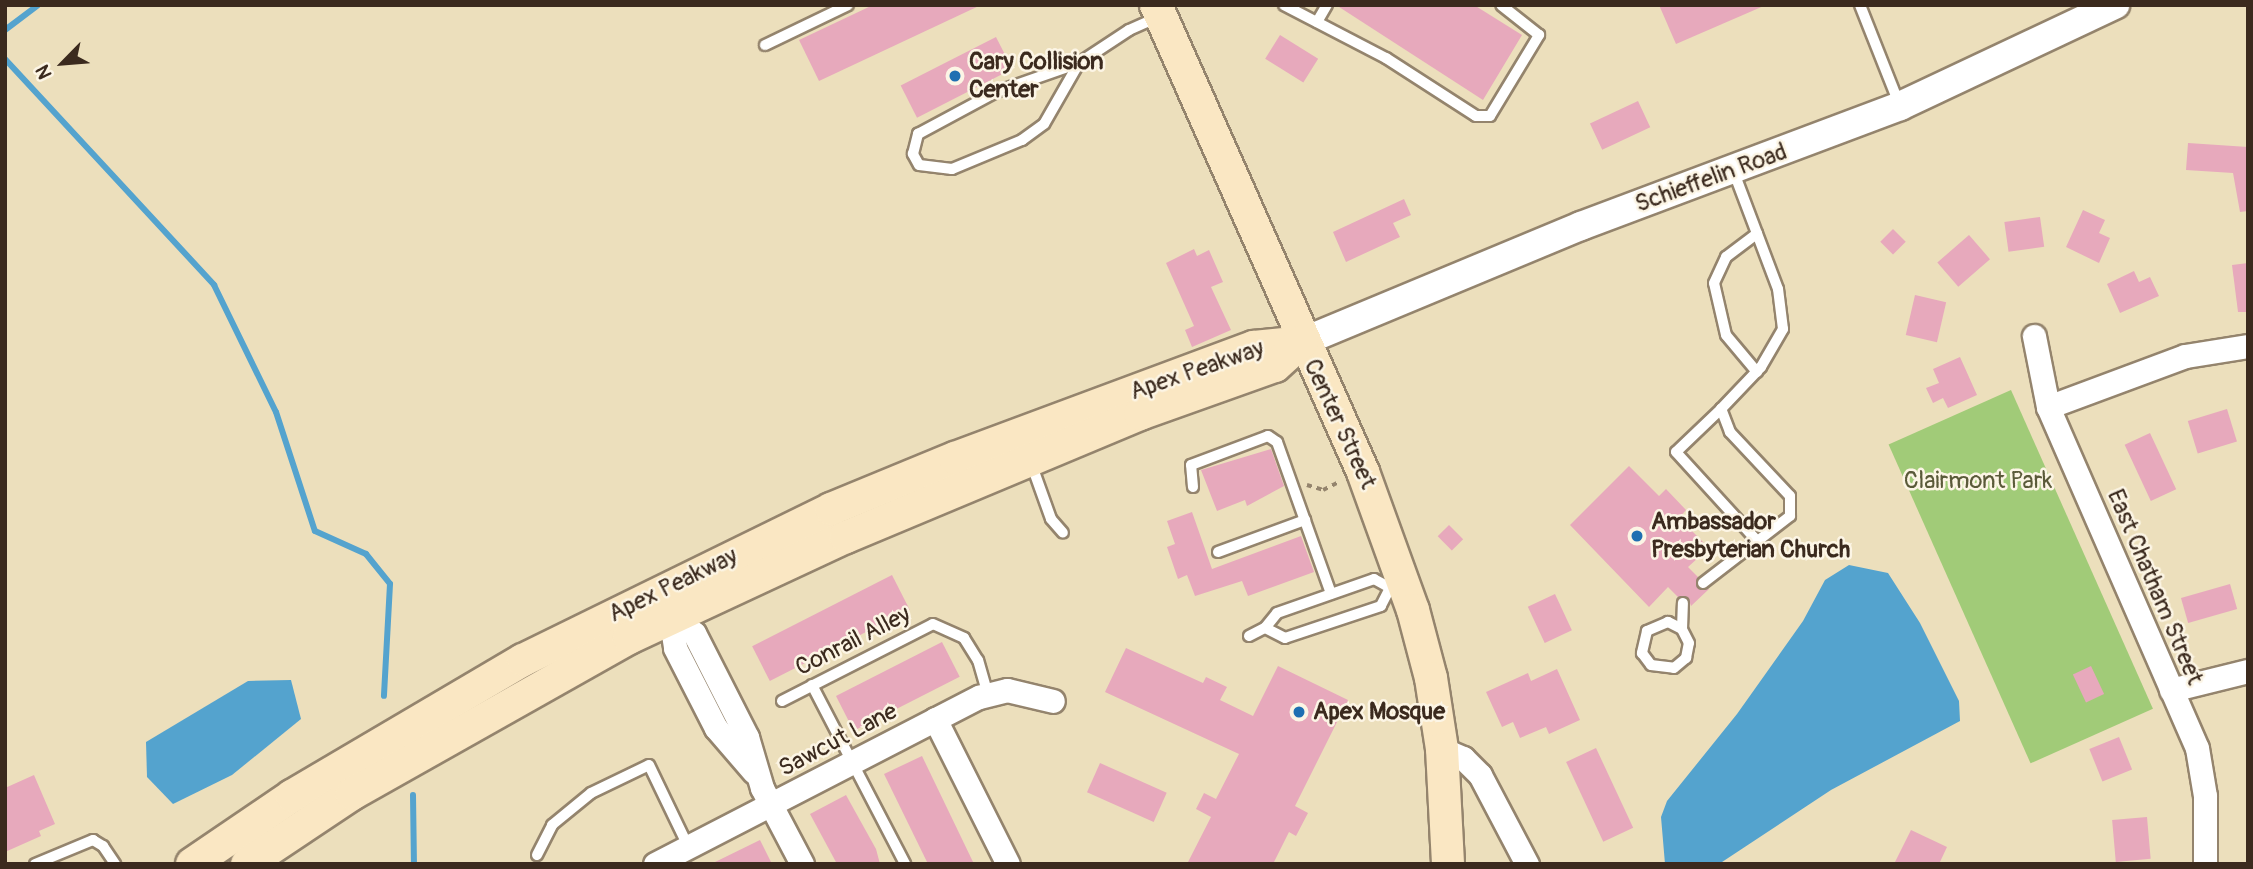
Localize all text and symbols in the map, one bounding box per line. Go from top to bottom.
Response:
north arrow [28,28,98,98]
place label: Cary Collision Center [969,48,1104,104]
text: N [30,61,58,83]
marker: Cary Collision Center [947,68,963,84]
street label: Schieffelin Road [1631,137,1791,219]
street label: Apex Peakway [1126,334,1268,406]
street label: Center Street [1297,355,1383,493]
park label: Clairmont Park [1904,467,2052,495]
street label: East Chatham Street [2101,485,2209,689]
place label: Ambassador Presbyterian Church [1651,508,1850,564]
marker: Ambassador Presbyterian Church [1629,528,1645,544]
street label: Apex Peakway [604,541,742,629]
street label: Conrail Alley [791,600,915,682]
street label: Sawcut Lane [774,697,902,783]
place label: Apex Mosque [1313,698,1445,726]
marker: Apex Mosque [1291,704,1307,720]

